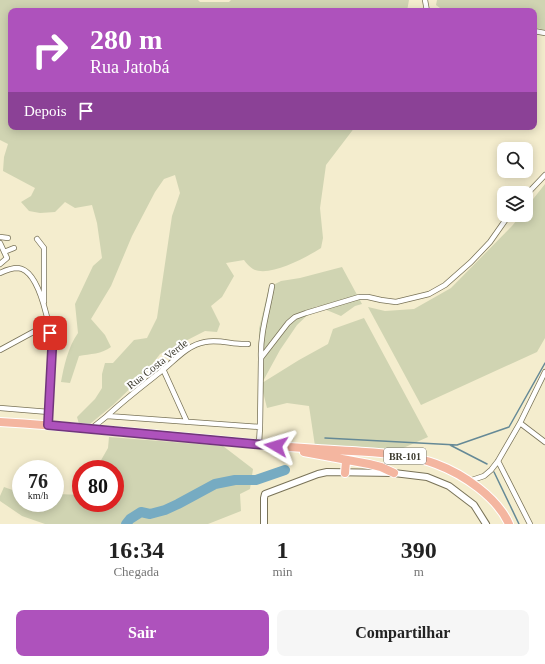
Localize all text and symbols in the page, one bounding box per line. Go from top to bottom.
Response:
icon: right [24,24,76,76]
text: 280 m [90,24,162,55]
text: Rua Jatobá [90,57,169,77]
icon: arrive [75,100,97,122]
text: Depois [24,103,67,119]
map controls [497,142,533,222]
button: search [497,142,533,178]
button: layers [497,186,533,222]
pin [33,316,67,350]
icon: arrive [39,322,61,344]
street label: Rua Costa Verde [124,337,190,391]
position arrow [255,425,297,467]
road number: BR-101 [384,448,426,464]
speed limit sign: 80 [72,460,124,512]
text: 76 [28,470,48,492]
text: km/h [28,490,48,501]
text: 16:34 [108,537,164,563]
text: 1 [276,537,288,563]
text: 390 [401,537,437,563]
text: Chegada [113,564,159,579]
text: min [272,564,293,579]
text: m [414,564,424,579]
button: Sair [16,610,269,656]
button: Compartilhar [277,610,529,656]

